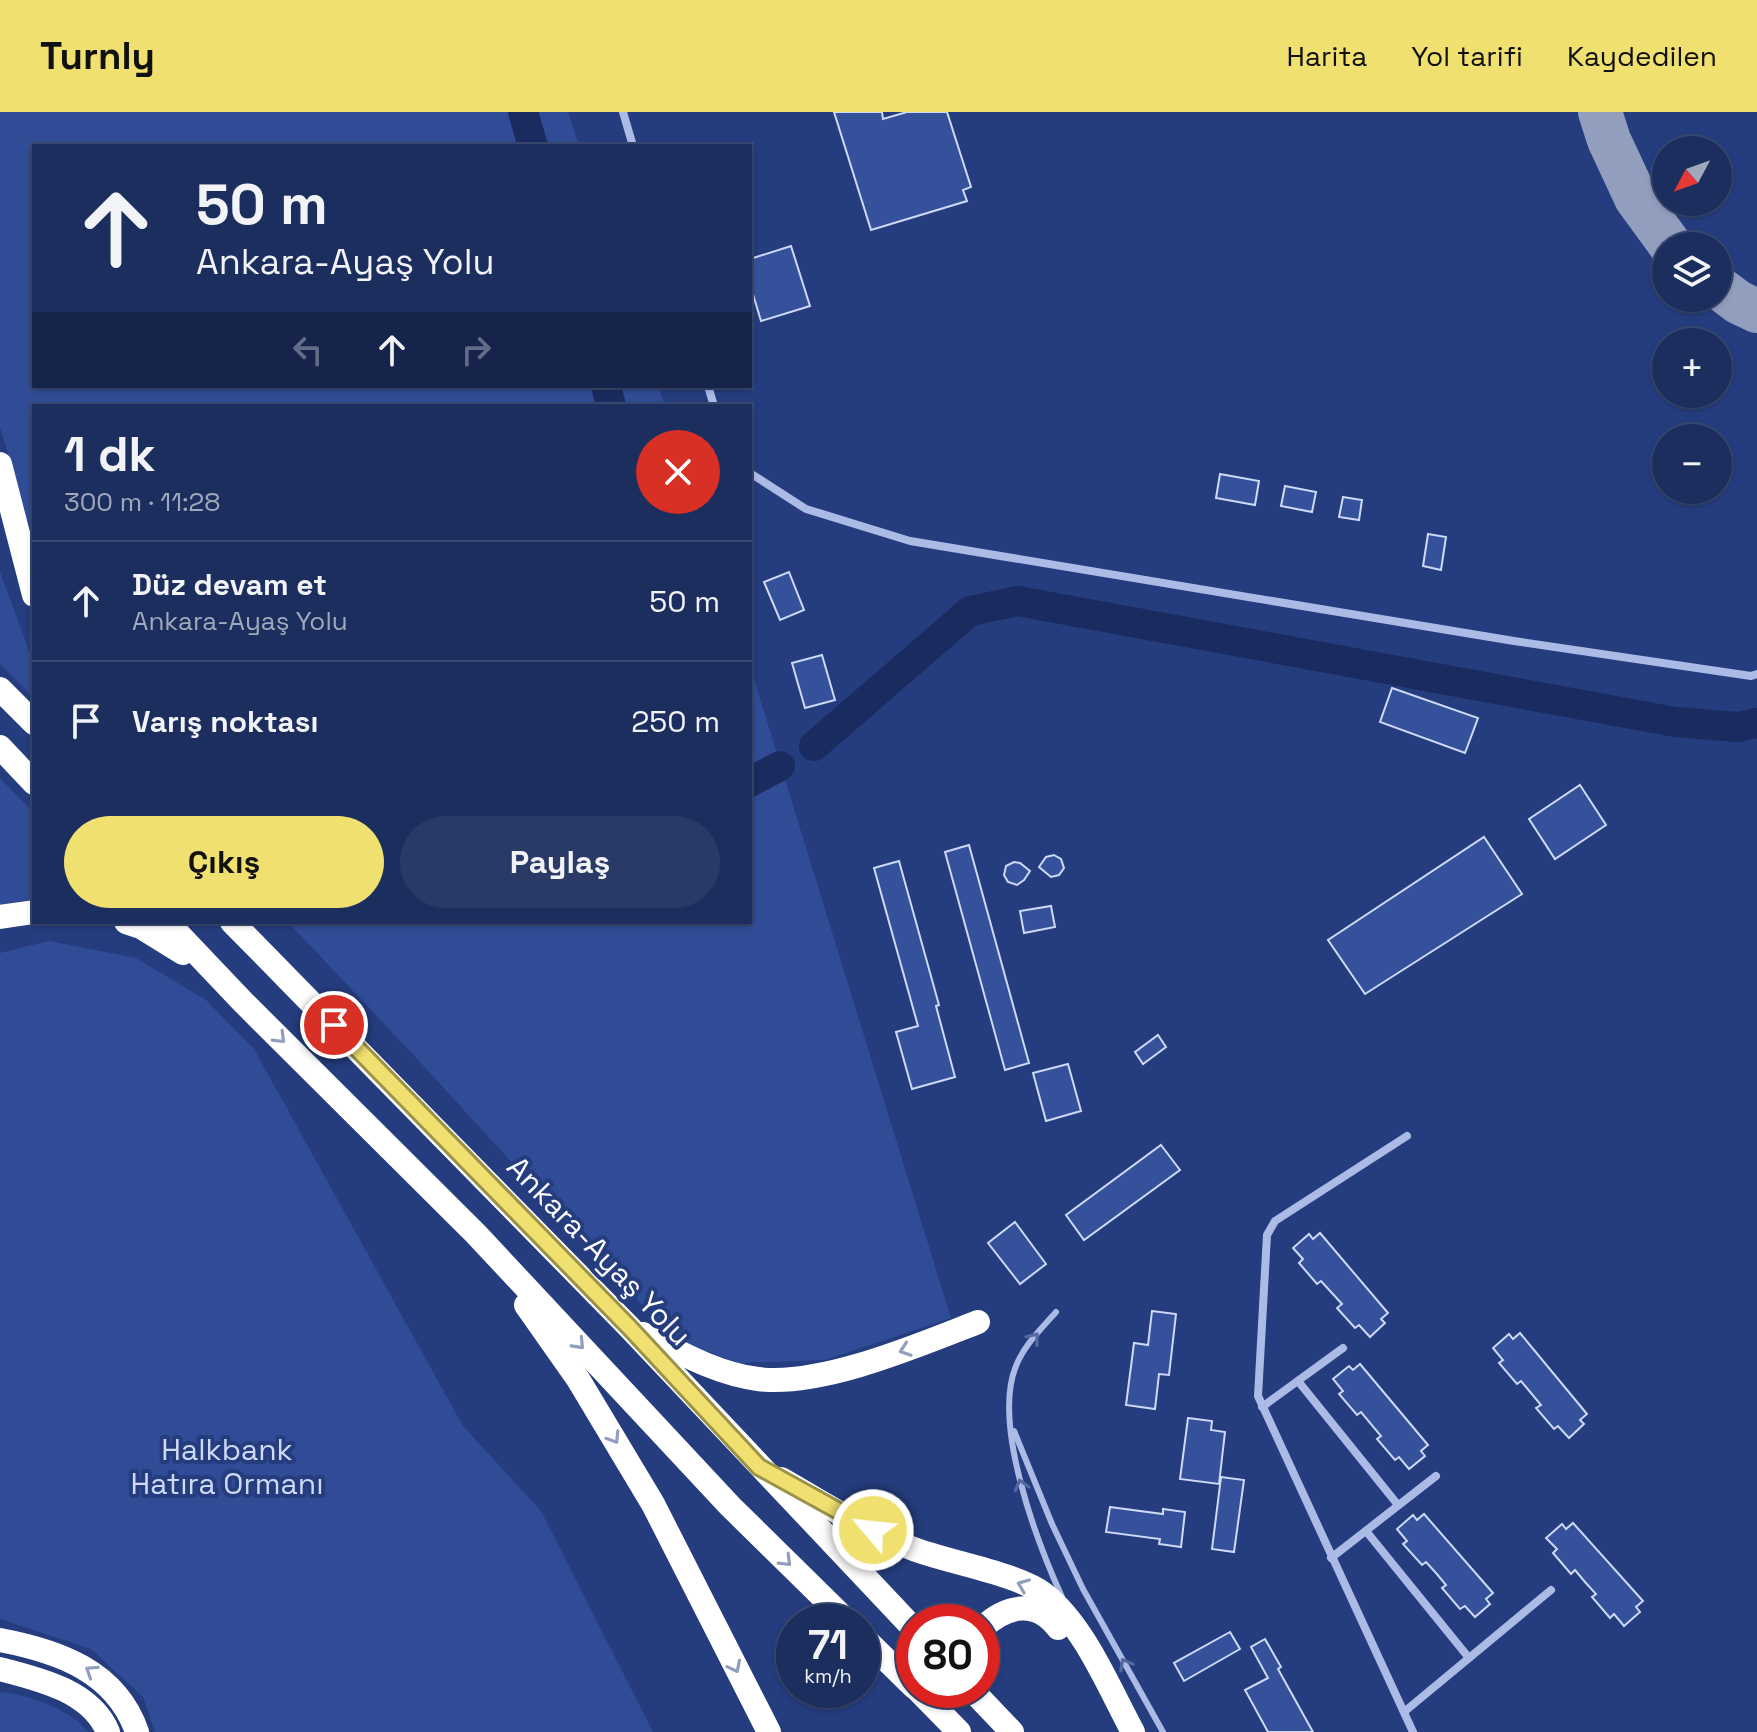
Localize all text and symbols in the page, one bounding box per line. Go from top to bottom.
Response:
text: Turnly [40,32,155,80]
text: Harita [1287,38,1367,74]
text: Yol tarifi [1411,38,1523,74]
text: Kaydedilen [1567,38,1717,74]
north arrow [1652,136,1732,216]
map controls [1652,136,1732,504]
text: 50 m [196,169,328,240]
icon: ahead [64,176,168,280]
button: layers [1652,232,1732,312]
text: Ankara-Ayaş Yolu [196,239,495,285]
icon: left [286,328,330,372]
icon: ahead [370,328,414,372]
icon: right [454,328,498,372]
button: + [1652,328,1732,408]
text: 1 dk [64,424,156,485]
button: − [1652,424,1732,504]
button: close [636,430,720,514]
text: 300 m · 11:28 [64,485,221,519]
text: Düz devam et [132,565,327,604]
icon: ahead [64,579,108,623]
text: 50 m [649,582,720,621]
text: Ankara-Ayaş Yolu [132,604,348,638]
icon: arrive [64,699,108,743]
text: Varış noktası [132,702,319,741]
text: 250 m [631,702,720,741]
button: Çıkış [64,816,384,908]
button: Paylaş [400,816,720,908]
pin [300,991,368,1059]
icon: arrive [312,1003,356,1047]
one-way arrow [271,1029,285,1043]
street label: Ankara-Ayaş Yolu [499,1148,700,1354]
one-way arrow [1024,1333,1039,1347]
one-way arrow [570,1335,585,1349]
one-way arrow [899,1340,913,1357]
one-way arrow [604,1429,619,1443]
park label: Halkbank Hatıra Ormanı [130,1430,324,1503]
one-way arrow [1014,1479,1031,1493]
position arrow [831,1488,915,1572]
one-way arrow [777,1551,791,1566]
one-way arrow [1017,1578,1032,1594]
speed limit sign: 80 [896,1604,1000,1708]
text: 71 [808,1620,848,1671]
one-way arrow [1119,1658,1135,1673]
one-way arrow [726,1659,741,1674]
text: km/h [804,1663,852,1689]
one-way arrow [85,1666,99,1681]

